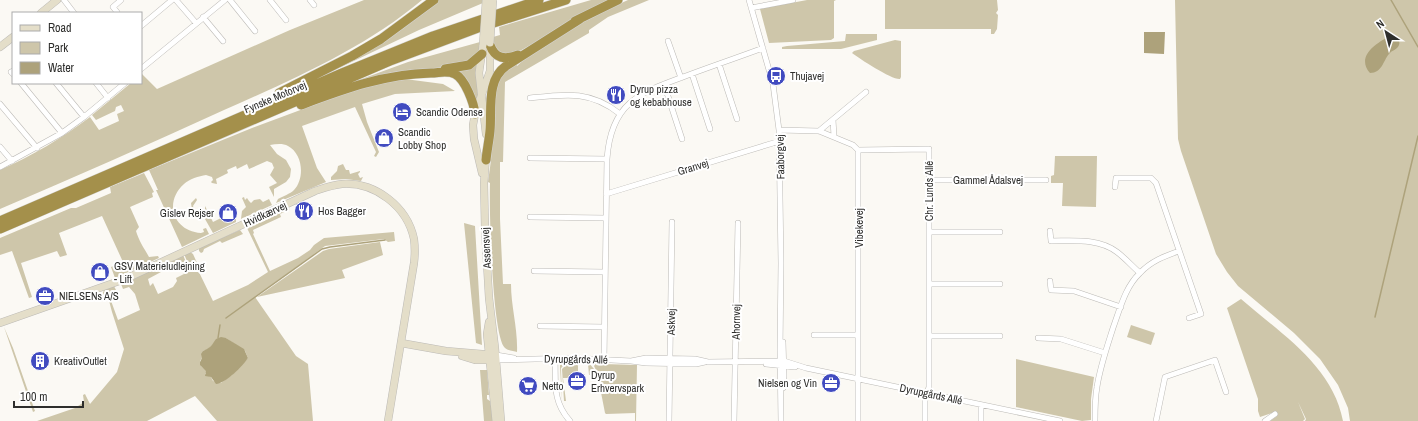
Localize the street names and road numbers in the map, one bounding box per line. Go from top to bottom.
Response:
street label: Fynske Motorvej [242,78,308,116]
street label: Faaborgvej [773,135,787,179]
street label: Granvej [676,156,710,178]
street label: Chr. Lunds Allé [922,161,936,221]
street label: Gammel Ådalsvej [953,173,1023,187]
street label: Hvidkærvej [241,198,289,230]
street label: Vibekevej [852,208,866,248]
street label: Assensvej [478,227,494,270]
street label: Ahornvej [729,304,743,341]
street label: Askvej [664,309,678,336]
street label: Dyrupgårds Allé [544,351,608,367]
street label: Dyrupgårds Allé [898,381,964,407]

